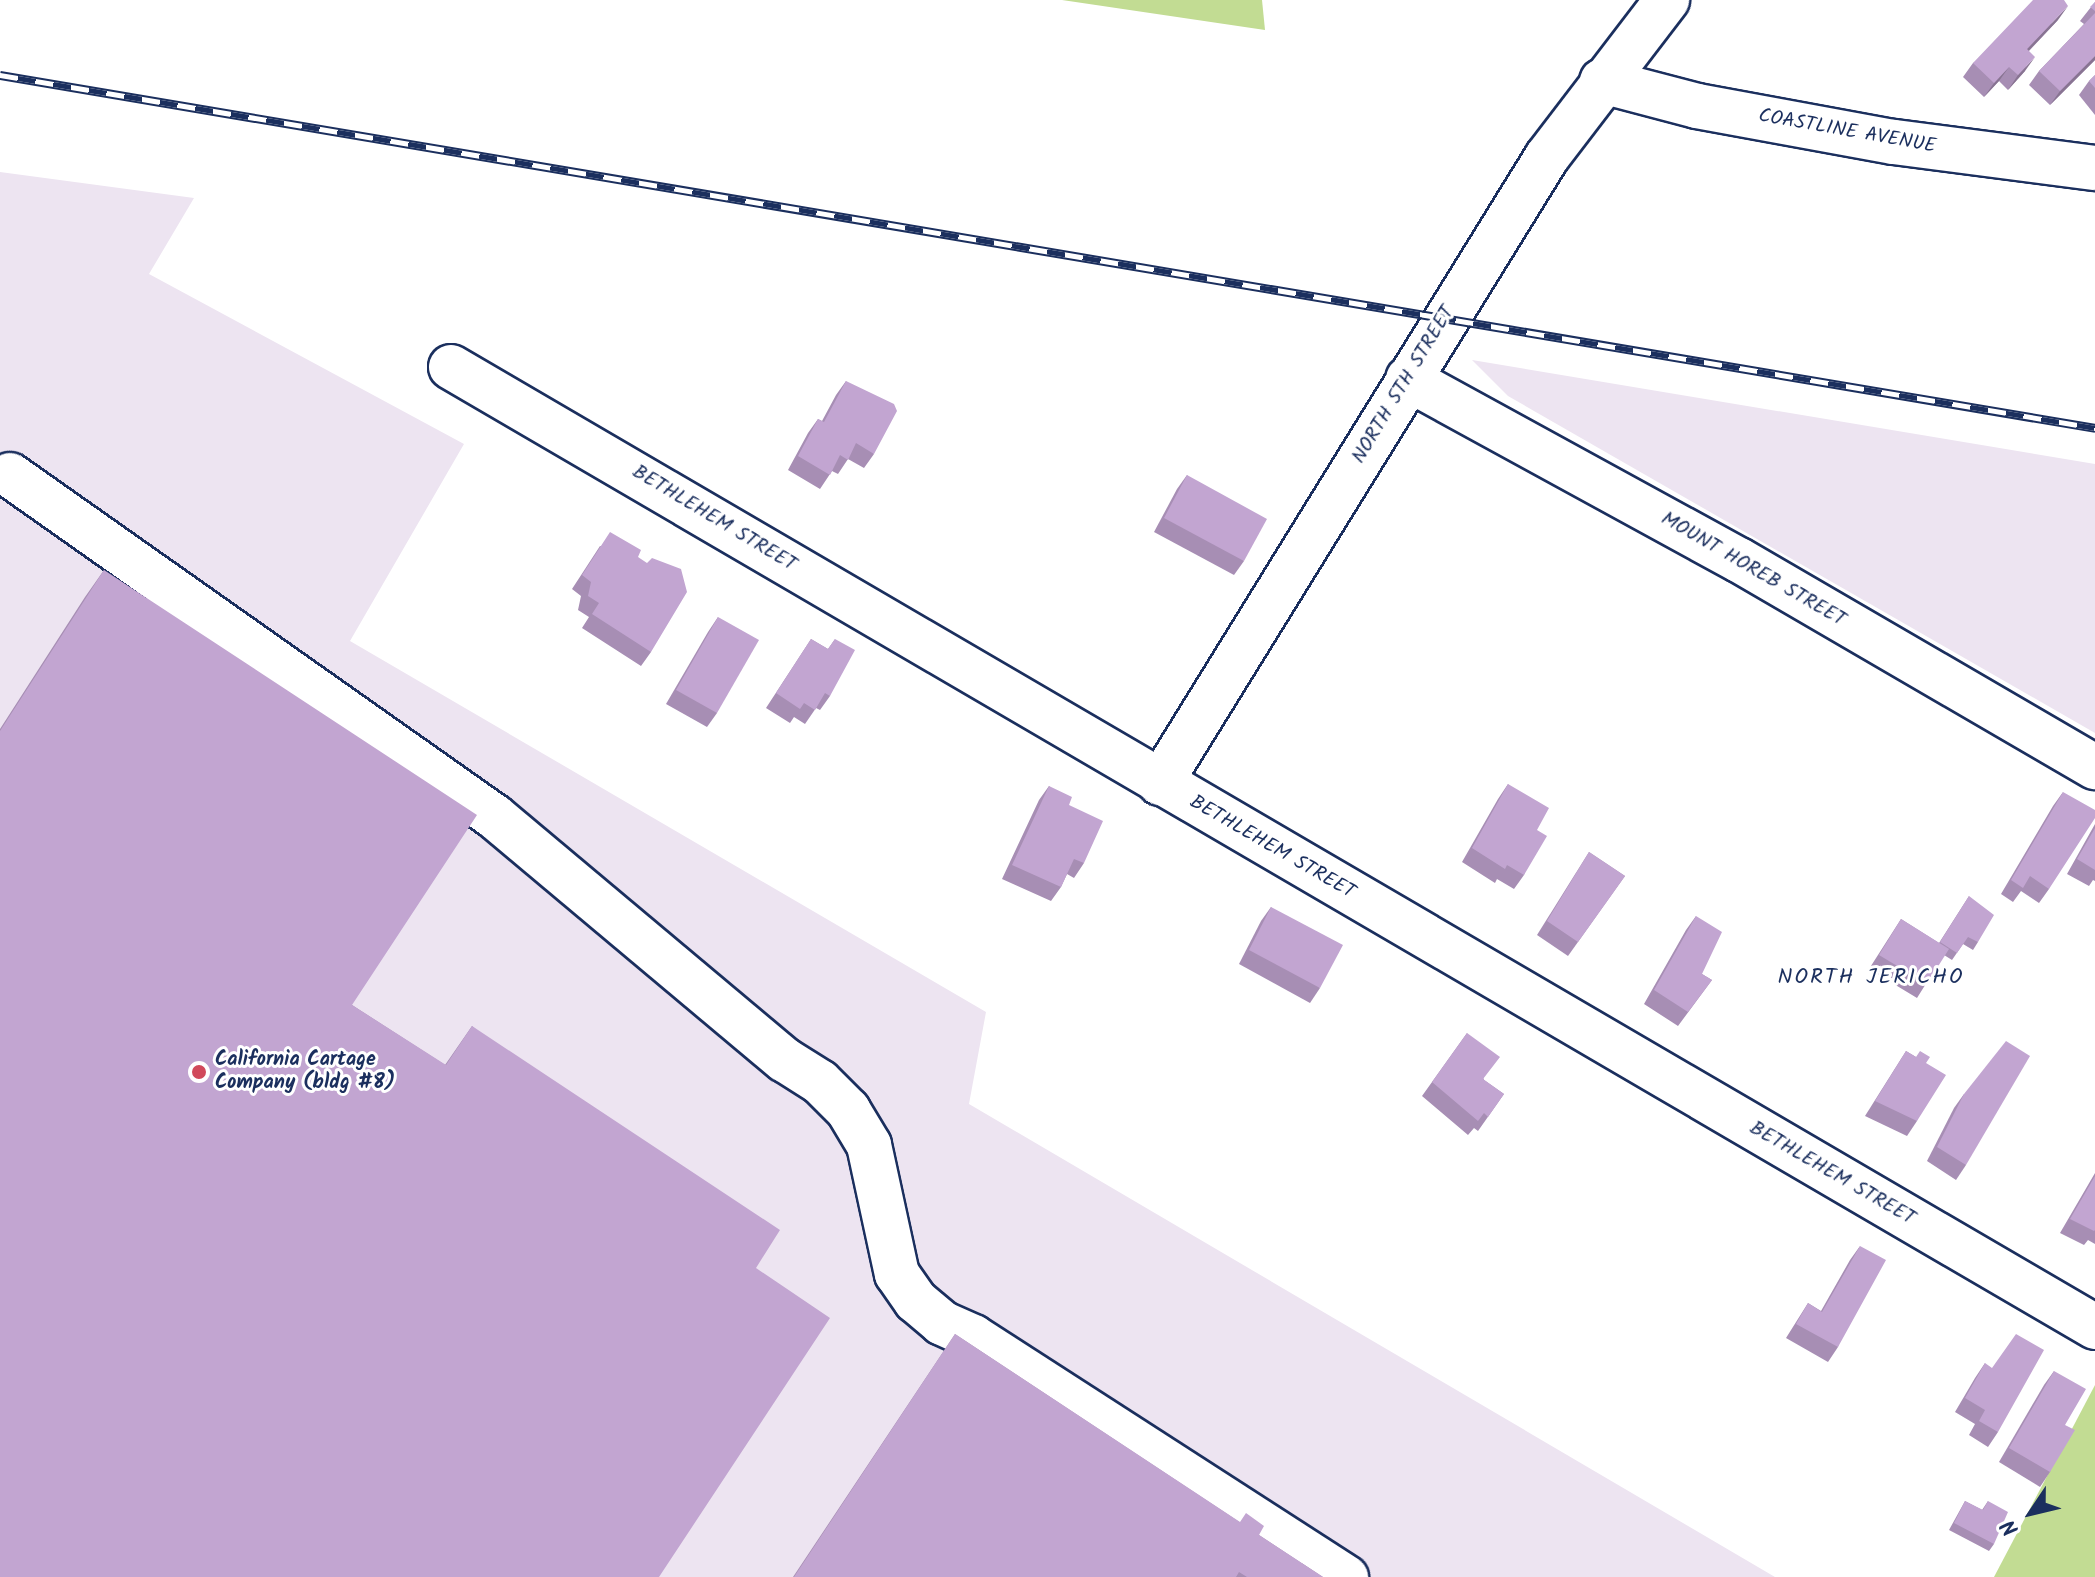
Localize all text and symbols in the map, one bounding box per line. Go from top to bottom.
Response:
street label: COASTLINE AVENUE [1756,105,1938,159]
street label: NORTH 5TH STREET [1347,302,1461,468]
street label: BETHLEHEM STREET [628,461,800,577]
street label: MOUNT HOREB STREET [1656,507,1850,633]
street label: BETHLEHEM STREET [1185,791,1359,905]
district label: NORTH JERICHO [1778,965,1964,991]
place label: California Cartage Company (bldg #8) [215,1048,395,1095]
marker: California Cartage Company (bldg #8) [190,1063,208,1081]
street label: BETHLEHEM STREET [1745,1117,1919,1231]
north arrow [1991,1473,2071,1553]
text: N [1993,1511,2029,1543]

